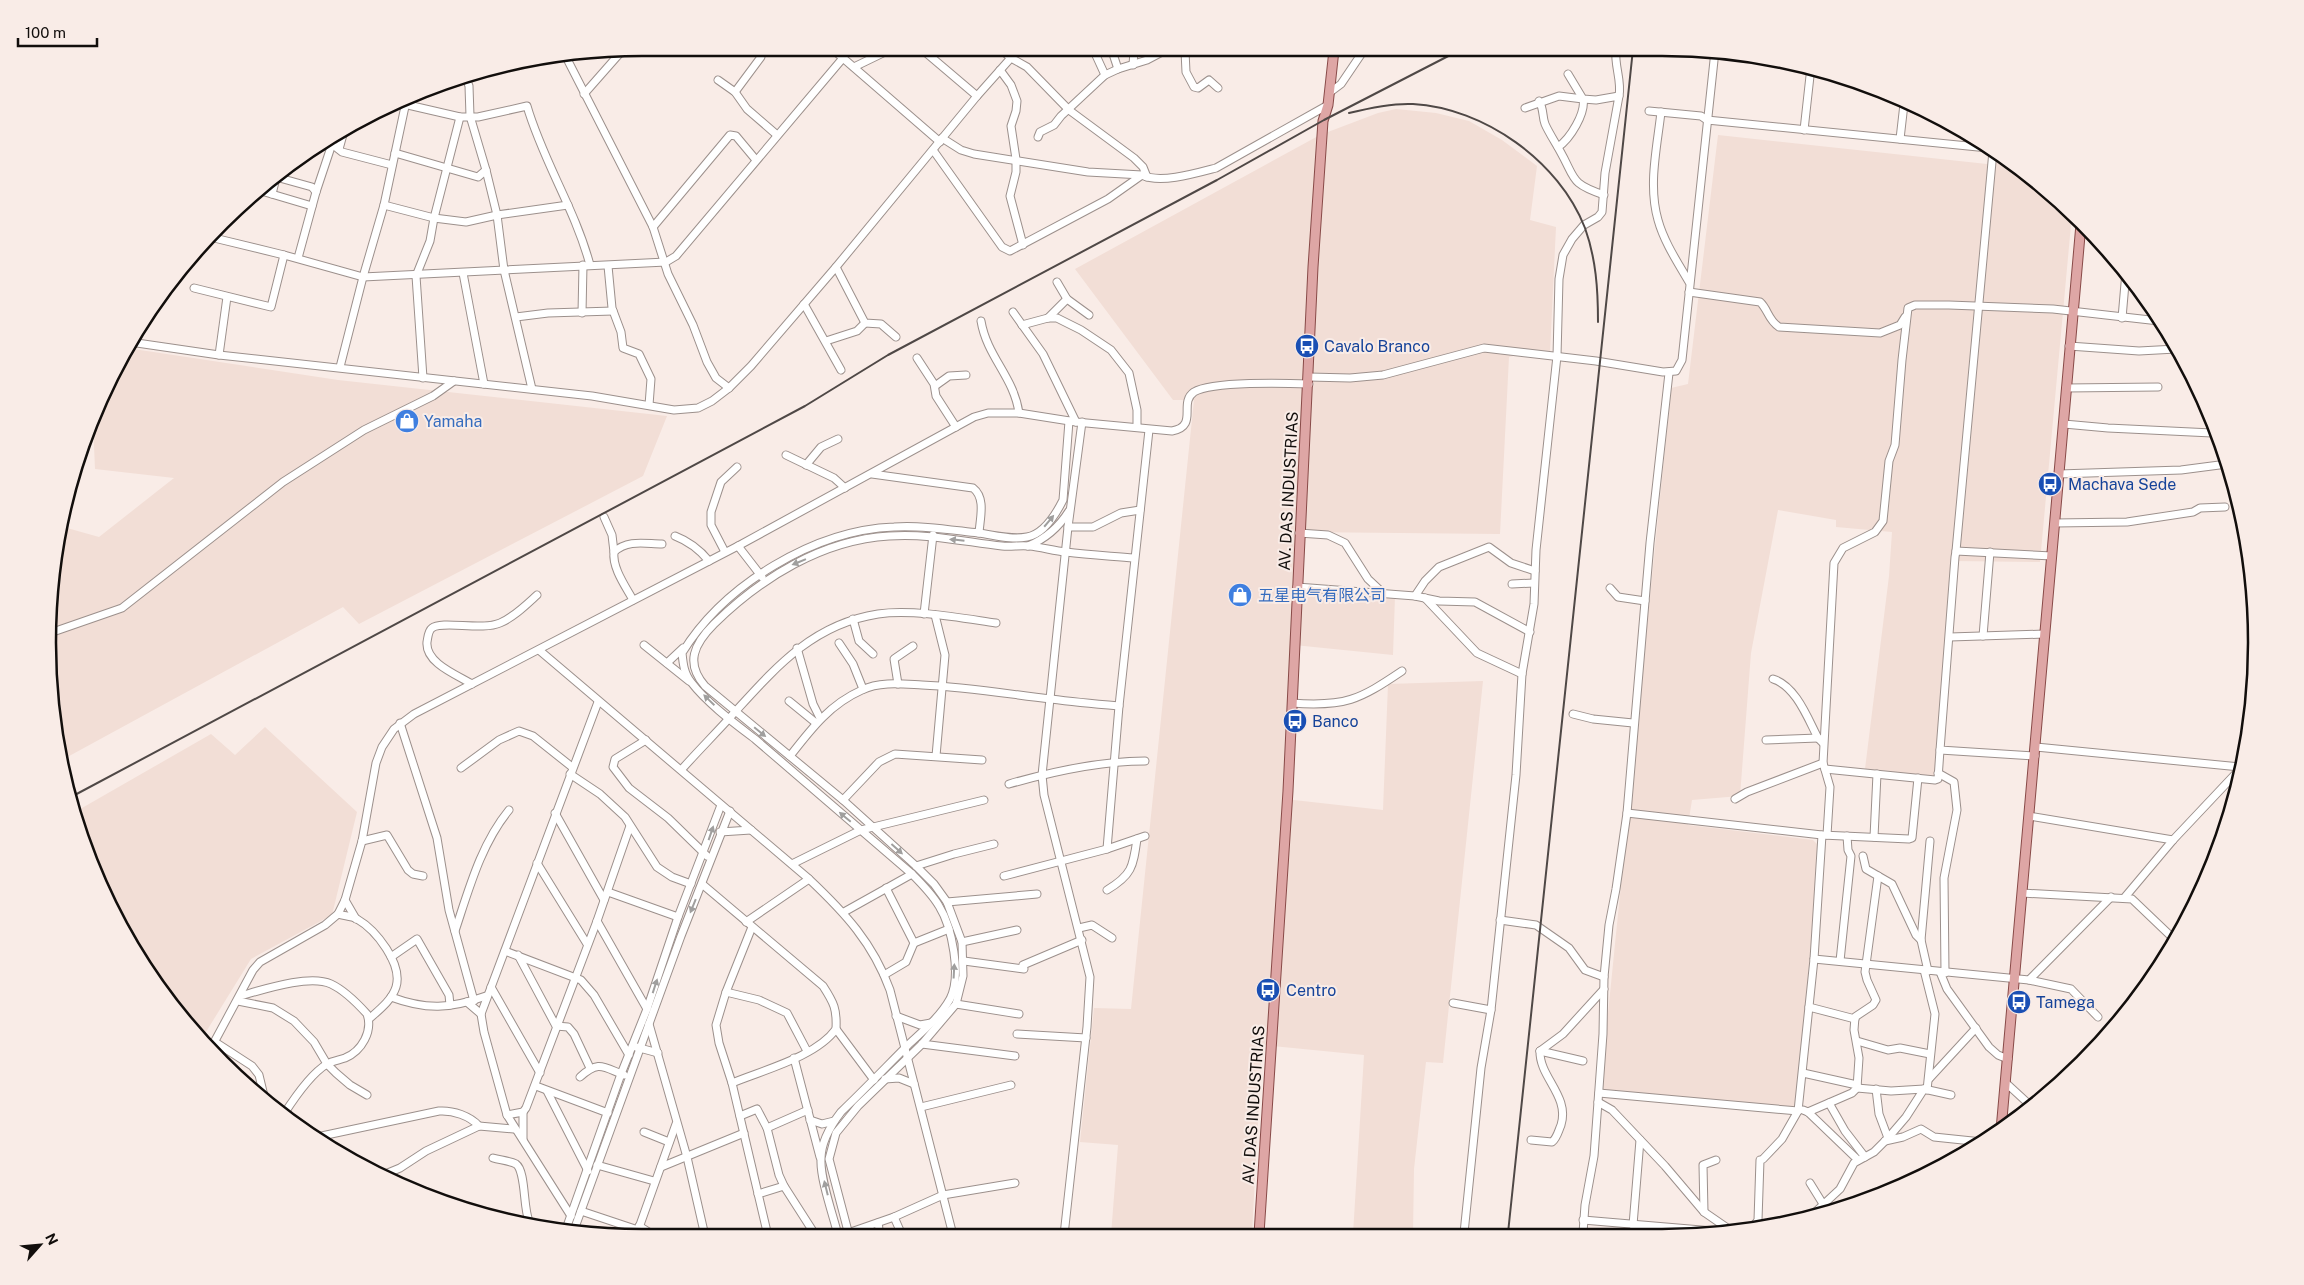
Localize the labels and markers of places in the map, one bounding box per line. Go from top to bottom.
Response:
bus stop icon: Cavalo Branco [1294,333,1320,359]
place label: Cavalo Branco [1324,337,1430,356]
shop icon: Yamaha [394,408,420,434]
place label: Yamaha [424,412,482,431]
bus stop icon: Machava Sede [2037,471,2063,497]
place label: Machava Sede [2068,475,2176,494]
shop icon: 五星电气有限公司 [1227,582,1253,608]
place label: 五星电气有限公司 [1258,586,1386,605]
bus stop icon: Banco [1282,708,1308,734]
place label: Banco [1312,712,1359,731]
bus stop icon: Centro [1255,977,1281,1003]
place label: Centro [1286,981,1336,1000]
bus stop icon: Tamega [2006,989,2032,1015]
place label: Tamega [2036,993,2095,1012]

